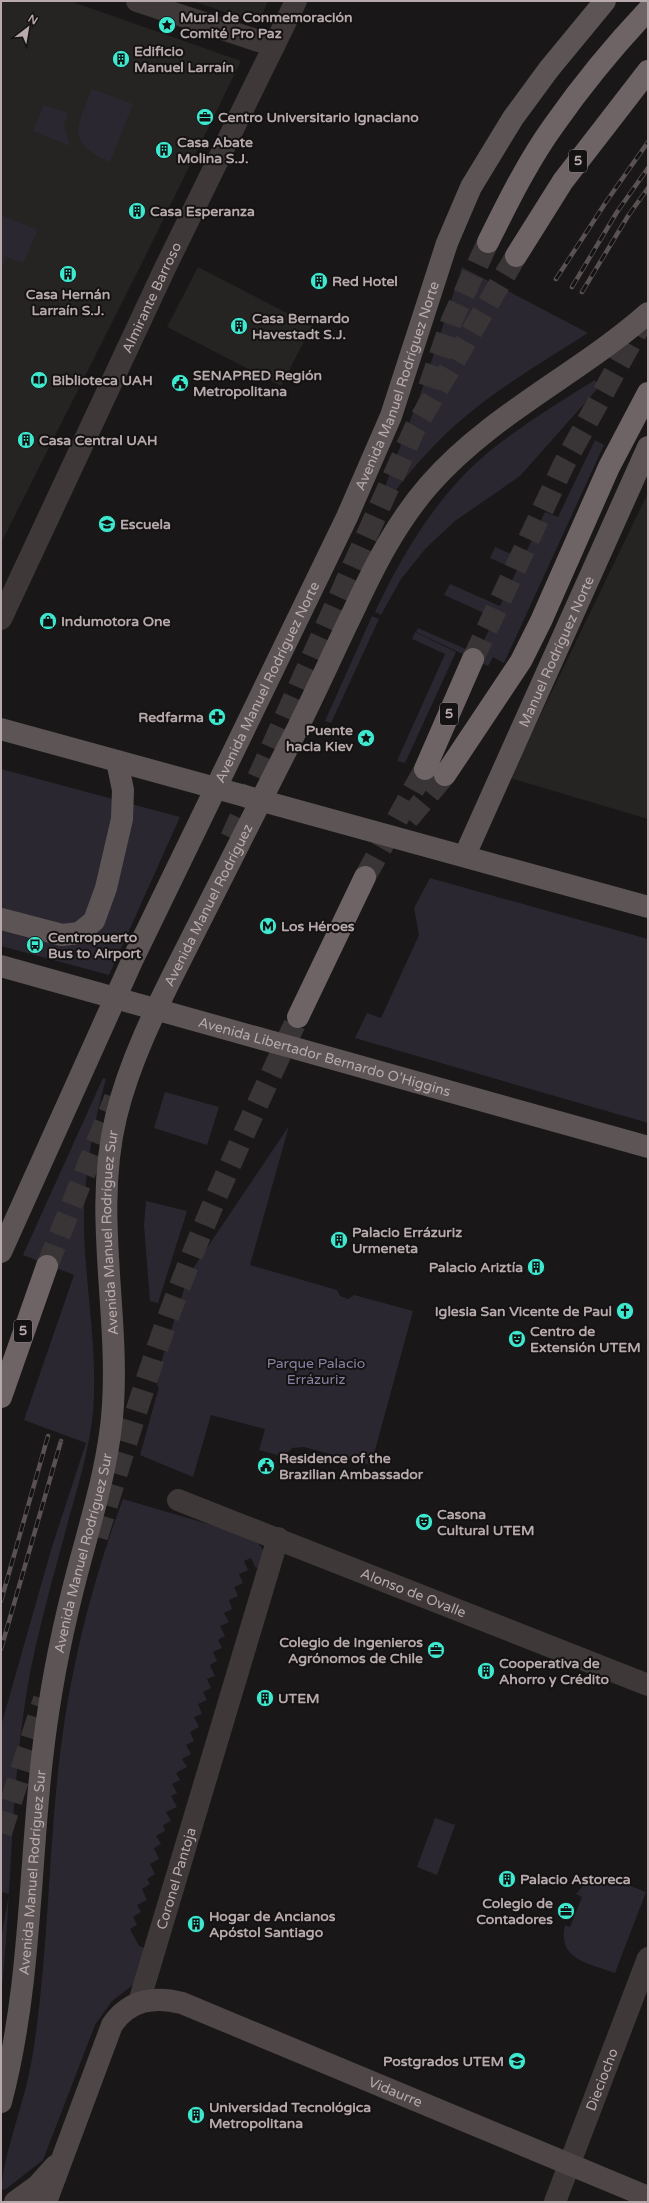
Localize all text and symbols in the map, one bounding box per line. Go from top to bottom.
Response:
north arrow [8,8,48,48]
place label: Mural de Conmemoración Comité Pro Paz [180,9,353,42]
text: N [26,12,40,28]
place icon: Mural de Conmemoración Comité Pro Paz [157,15,177,35]
place label: Edificio Manuel Larraín [134,43,234,76]
building icon: Edificio Manuel Larraín [111,49,131,69]
office icon: Centro Universitario Ignaciano [195,107,215,127]
place label: Centro Universitario Ignaciano [218,109,419,126]
place label: Casa Abate Molina S.J. [177,134,253,167]
building icon: Casa Abate Molina S.J. [154,140,174,160]
road number: 5 [569,150,587,172]
building icon: Casa Esperanza [127,201,147,221]
place label: Casa Esperanza [150,203,255,220]
street label: Almirante Barroso [118,239,185,356]
building icon: Casa Hernán Larraín S.J. [58,264,78,284]
building icon: Red Hotel [309,271,329,291]
place label: Red Hotel [332,273,398,290]
street label: Avenida Manuel Rodríguez Norte [351,279,443,493]
place label: Casa Hernán Larraín S.J. [26,286,110,319]
place label: Casa Bernardo Havestadt S.J. [252,310,350,343]
building icon: Casa Bernardo Havestadt S.J. [229,316,249,336]
place label: SENAPRED Región Metropolitana [193,367,322,400]
library icon: Biblioteca UAH [29,370,49,390]
place label: Biblioteca UAH [52,372,153,389]
public building icon: SENAPRED Región Metropolitana [170,373,190,393]
building icon: Casa Central UAH [16,430,36,450]
place label: Casa Central UAH [39,432,158,449]
school or university icon: Escuela [97,514,117,534]
place label: Escuela [120,516,171,533]
street label: Manuel Rodríguez Norte [515,573,598,730]
street label: Avenida Manuel Rodríguez Norte [211,579,323,785]
shop icon: Indumotora One [38,611,58,631]
place label: Indumotora One [61,613,170,630]
road number: 5 [440,703,458,725]
pharmacy icon: Redfarma [207,707,227,727]
place label: Redfarma [138,709,204,726]
place label: Puente hacia Kiev [286,722,354,755]
place icon: Puente hacia Kiev [356,728,376,748]
street label: Avenida Manuel Rodríguez [160,821,256,989]
metro station icon: Los Héroes [258,916,278,936]
place label: Los Héroes [281,918,355,935]
place label: Centropuerto Bus to Airport [48,929,142,962]
bus stop icon: Centropuerto Bus to Airport [25,935,45,955]
street label: Avenida Libertador Bernardo O'Higgins [196,1013,453,1100]
street label: Avenida Manuel Rodríguez Sur [98,1128,122,1336]
place label: Palacio Errázuriz Urmeneta [352,1224,462,1257]
building icon: Palacio Errázuriz Urmeneta [329,1230,349,1250]
building icon: Palacio Ariztía [526,1257,546,1277]
place label: Palacio Ariztía [429,1259,523,1276]
church icon: Iglesia San Vicente de Paul [615,1301,635,1321]
place label: Iglesia San Vicente de Paul [435,1303,612,1320]
road number: 5 [14,1320,32,1342]
place label: Centro de Extensión UTEM [530,1323,641,1356]
theatre icon: Centro de Extensión UTEM [507,1329,527,1349]
park label: Parque Palacio Errázuriz [267,1355,365,1388]
place label: Residence of the Brazilian Ambassador [279,1450,424,1483]
street label: Avenida Manuel Rodríguez Sur [50,1451,115,1655]
public building icon: Residence of the Brazilian Ambassador [256,1456,276,1476]
place label: Casona Cultural UTEM [437,1506,534,1539]
theatre icon: Casona Cultural UTEM [414,1512,434,1532]
street label: Alonso de Ovalle [358,1564,469,1621]
place label: Colegio de Ingenieros Agrónomos de Chile [279,1634,423,1667]
office icon: Colegio de Ingenieros Agrónomos de Chile [426,1640,446,1660]
place label: Cooperativa de Ahorro y Crédito [499,1655,609,1688]
building icon: Cooperativa de Ahorro y Crédito [476,1661,496,1681]
building icon: UTEM [255,1688,275,1708]
place label: UTEM [278,1690,320,1707]
street label: Avenida Manuel Rodríguez Sur [15,1768,49,1976]
street label: Coronel Pantoja [153,1825,199,1932]
building icon: Palacio Astoreca [497,1869,517,1889]
place label: Palacio Astoreca [520,1871,631,1888]
place label: Colegio de Contadores [476,1895,553,1928]
office icon: Colegio de Contadores [556,1901,576,1921]
place label: Hogar de Ancianos Apóstol Santiago [209,1908,336,1941]
building icon: Hogar de Ancianos Apóstol Santiago [186,1914,206,1934]
street label: Dieciocho [582,2046,621,2113]
school or university icon: Postgrados UTEM [507,2051,527,2071]
place label: Postgrados UTEM [383,2053,504,2070]
street label: Vidaurre [366,2073,425,2111]
place label: Universidad Tecnológica Metropolitana [209,2099,371,2132]
building icon: Universidad Tecnológica Metropolitana [186,2105,206,2125]

